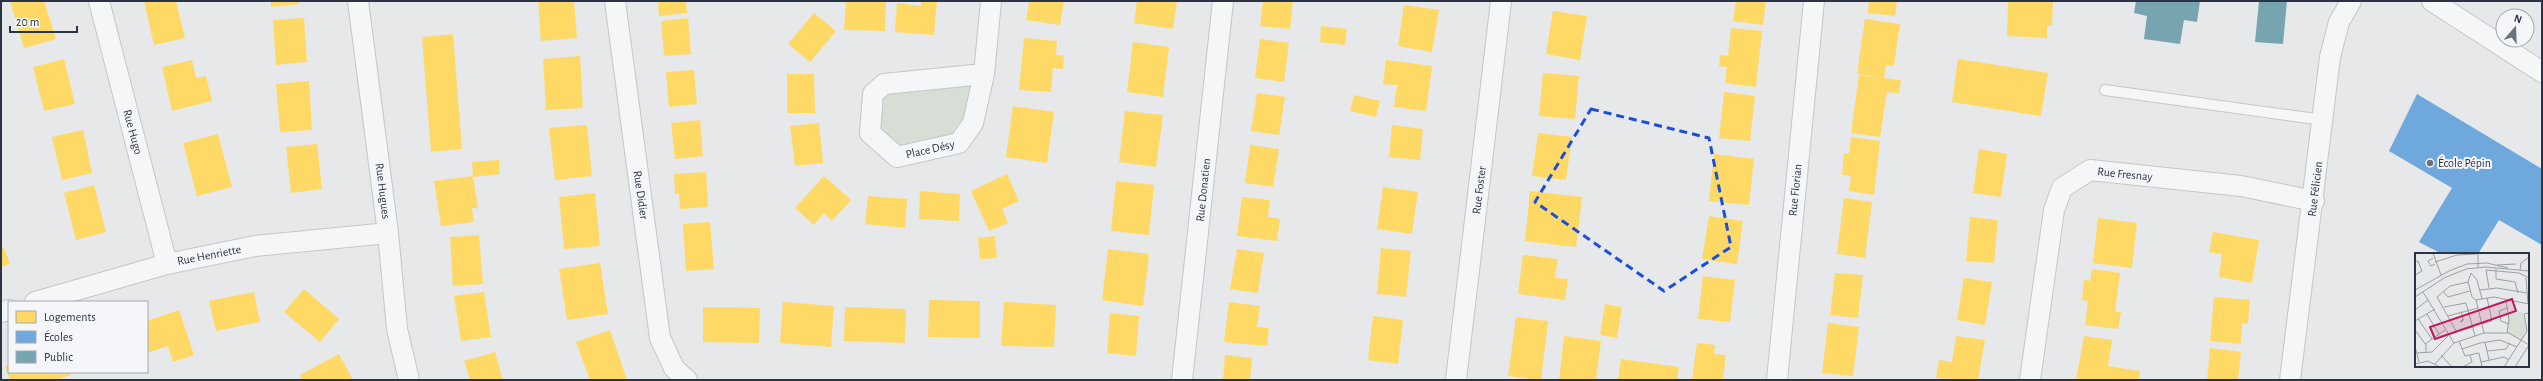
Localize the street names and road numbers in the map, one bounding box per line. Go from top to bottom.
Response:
street label: Rue Hugo [121,108,145,156]
street label: Place Désy [904,138,956,161]
street label: Rue Donatien [1194,158,1212,222]
street label: Rue Félicien [2306,161,2324,217]
street label: Rue Hugues [374,162,392,220]
street label: Rue Florian [1786,163,1804,217]
street label: Rue Foster [1470,165,1488,215]
street label: Rue Fresnay [2097,165,2153,184]
street label: Rue Didier [632,170,650,220]
street label: Rue Henriette [176,243,242,267]

